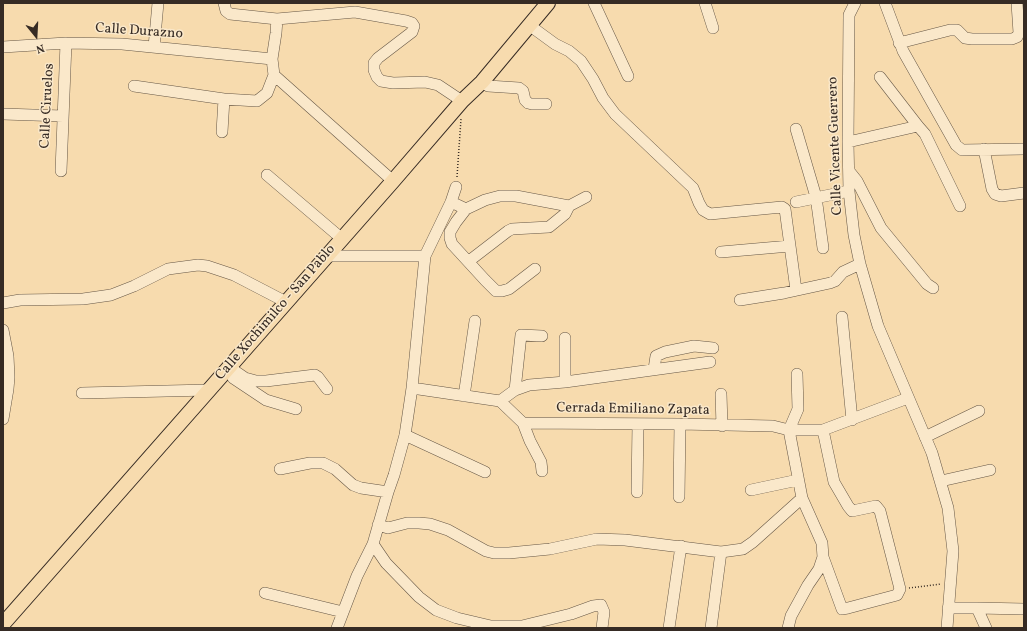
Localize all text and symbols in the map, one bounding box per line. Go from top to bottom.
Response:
north arrow [16,16,56,56]
street label: Calle Durazno [95,21,183,43]
text: N [34,40,46,56]
street label: Calle Ciruelos [37,63,59,149]
street label: Calle Vicente Guerrero [825,76,847,216]
street label: Calle Xochimilco - San Pablo [212,242,340,384]
street label: Cerrada Emiliano Zapata [556,400,710,420]

